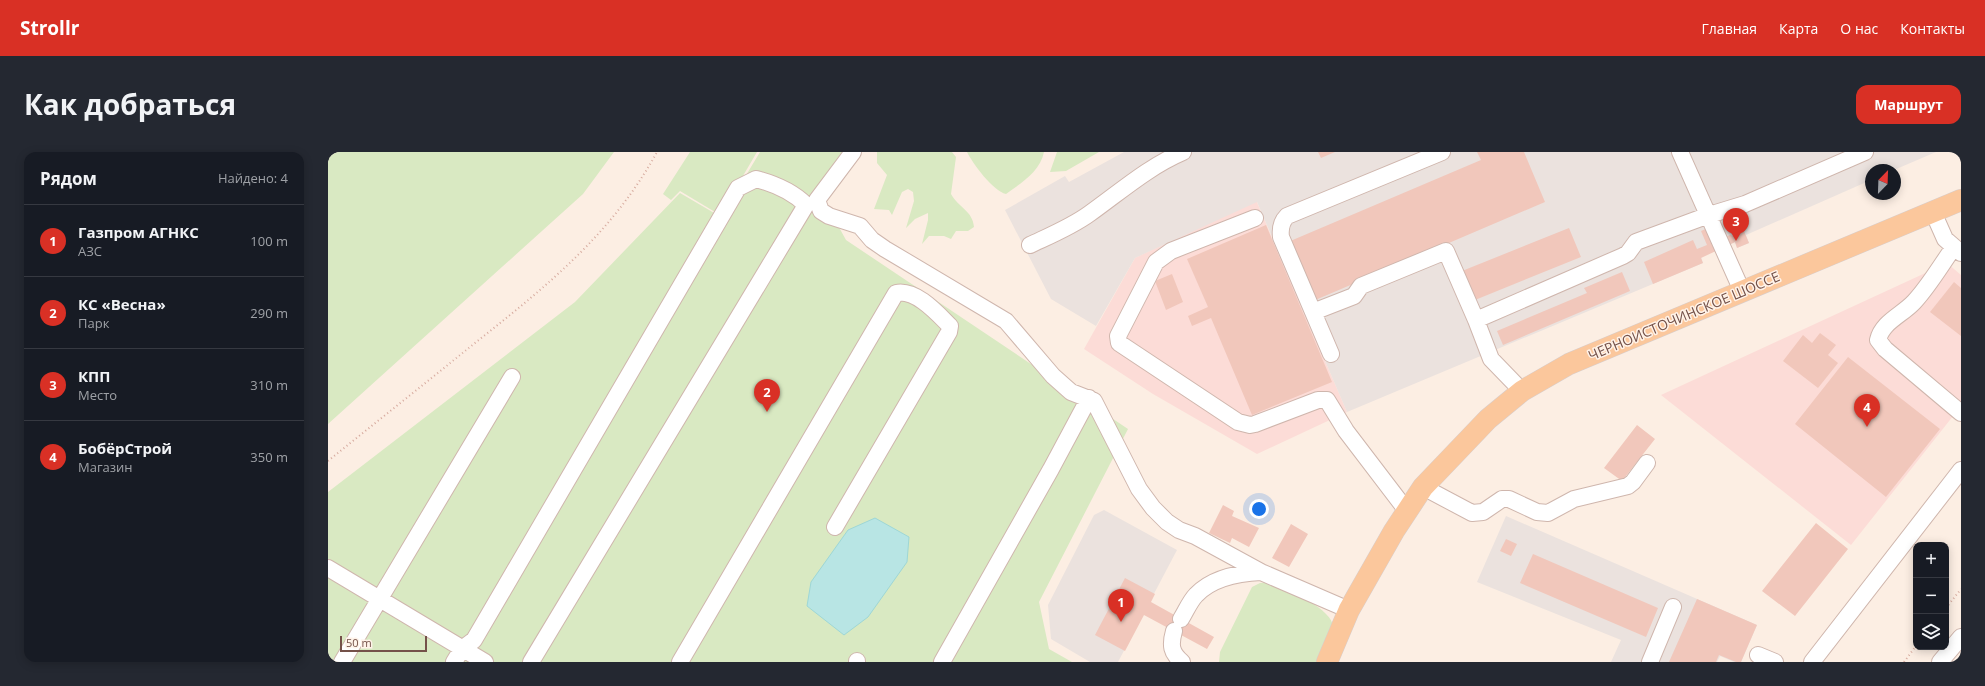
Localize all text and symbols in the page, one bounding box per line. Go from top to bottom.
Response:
text: Strollr [20,15,79,41]
text: Главная [1702,19,1757,38]
text: Карта [1779,19,1818,38]
text: О нас [1840,19,1878,38]
text: Контакты [1900,19,1965,38]
text: Как добраться [24,85,236,123]
button: Маршрут [1856,85,1961,124]
north arrow [1865,164,1901,200]
text: Рядом [40,167,97,190]
text: Найдено: 4 [218,169,288,187]
pin: 3 [1723,208,1749,241]
text: Газпром АГНКС [78,222,199,242]
text: 1 [49,232,57,250]
text: 100 m [250,232,288,250]
text: АЗС [78,242,102,260]
street label: ЧЕРНОИСТОЧИНСКОЕ ШОССЕ [1585,266,1782,365]
text: КС «Весна» [78,294,166,314]
text: 2 [49,304,57,322]
text: 290 m [250,304,288,322]
text: Парк [78,314,109,332]
text: КПП [78,366,110,386]
text: 3 [49,376,57,394]
text: 310 m [250,376,288,394]
pin: 2 [754,379,780,412]
text: Место [78,386,117,404]
pin: 4 [1854,394,1880,427]
text: БобёрСтрой [78,438,172,458]
text: 4 [49,448,57,466]
text: 350 m [250,448,288,466]
text: Магазин [78,458,133,476]
your location [1249,499,1269,519]
map controls [1913,542,1949,650]
button: + [1913,542,1949,578]
button: − [1913,578,1949,614]
pin: 1 [1108,589,1134,622]
button: layers [1913,614,1949,650]
scale bar [340,634,427,653]
text: 50 m [346,635,372,650]

